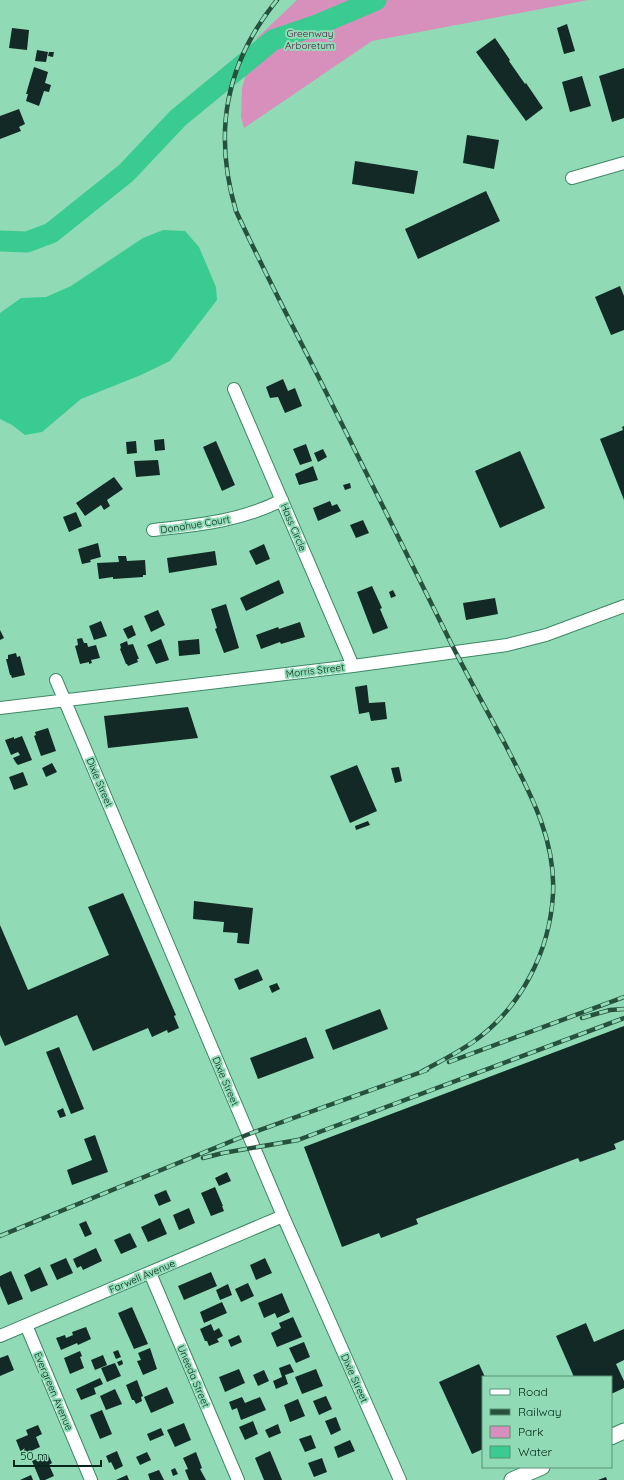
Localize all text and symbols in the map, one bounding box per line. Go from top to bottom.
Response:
park label: Greenway Arboretum [285,27,335,52]
street label: Hass Circle [278,501,310,553]
street label: Donahue Court [159,512,231,536]
street label: Morris Street [285,660,346,681]
street label: Dixie Street [83,756,116,809]
street label: Dixie Street [209,1055,242,1108]
street label: Farwell Avenue [107,1257,178,1296]
street label: Uneeda Street [175,1343,213,1410]
street label: Evergreen Avenue [31,1350,76,1433]
street label: Dixie Street [338,1352,371,1405]
legend [482,1376,612,1468]
text: Road [518,1384,548,1399]
text: Railway [518,1404,562,1419]
text: Park [518,1424,543,1439]
scale bar [14,1442,101,1468]
text: Water [518,1444,553,1459]
text: 50 m [20,1448,48,1463]

